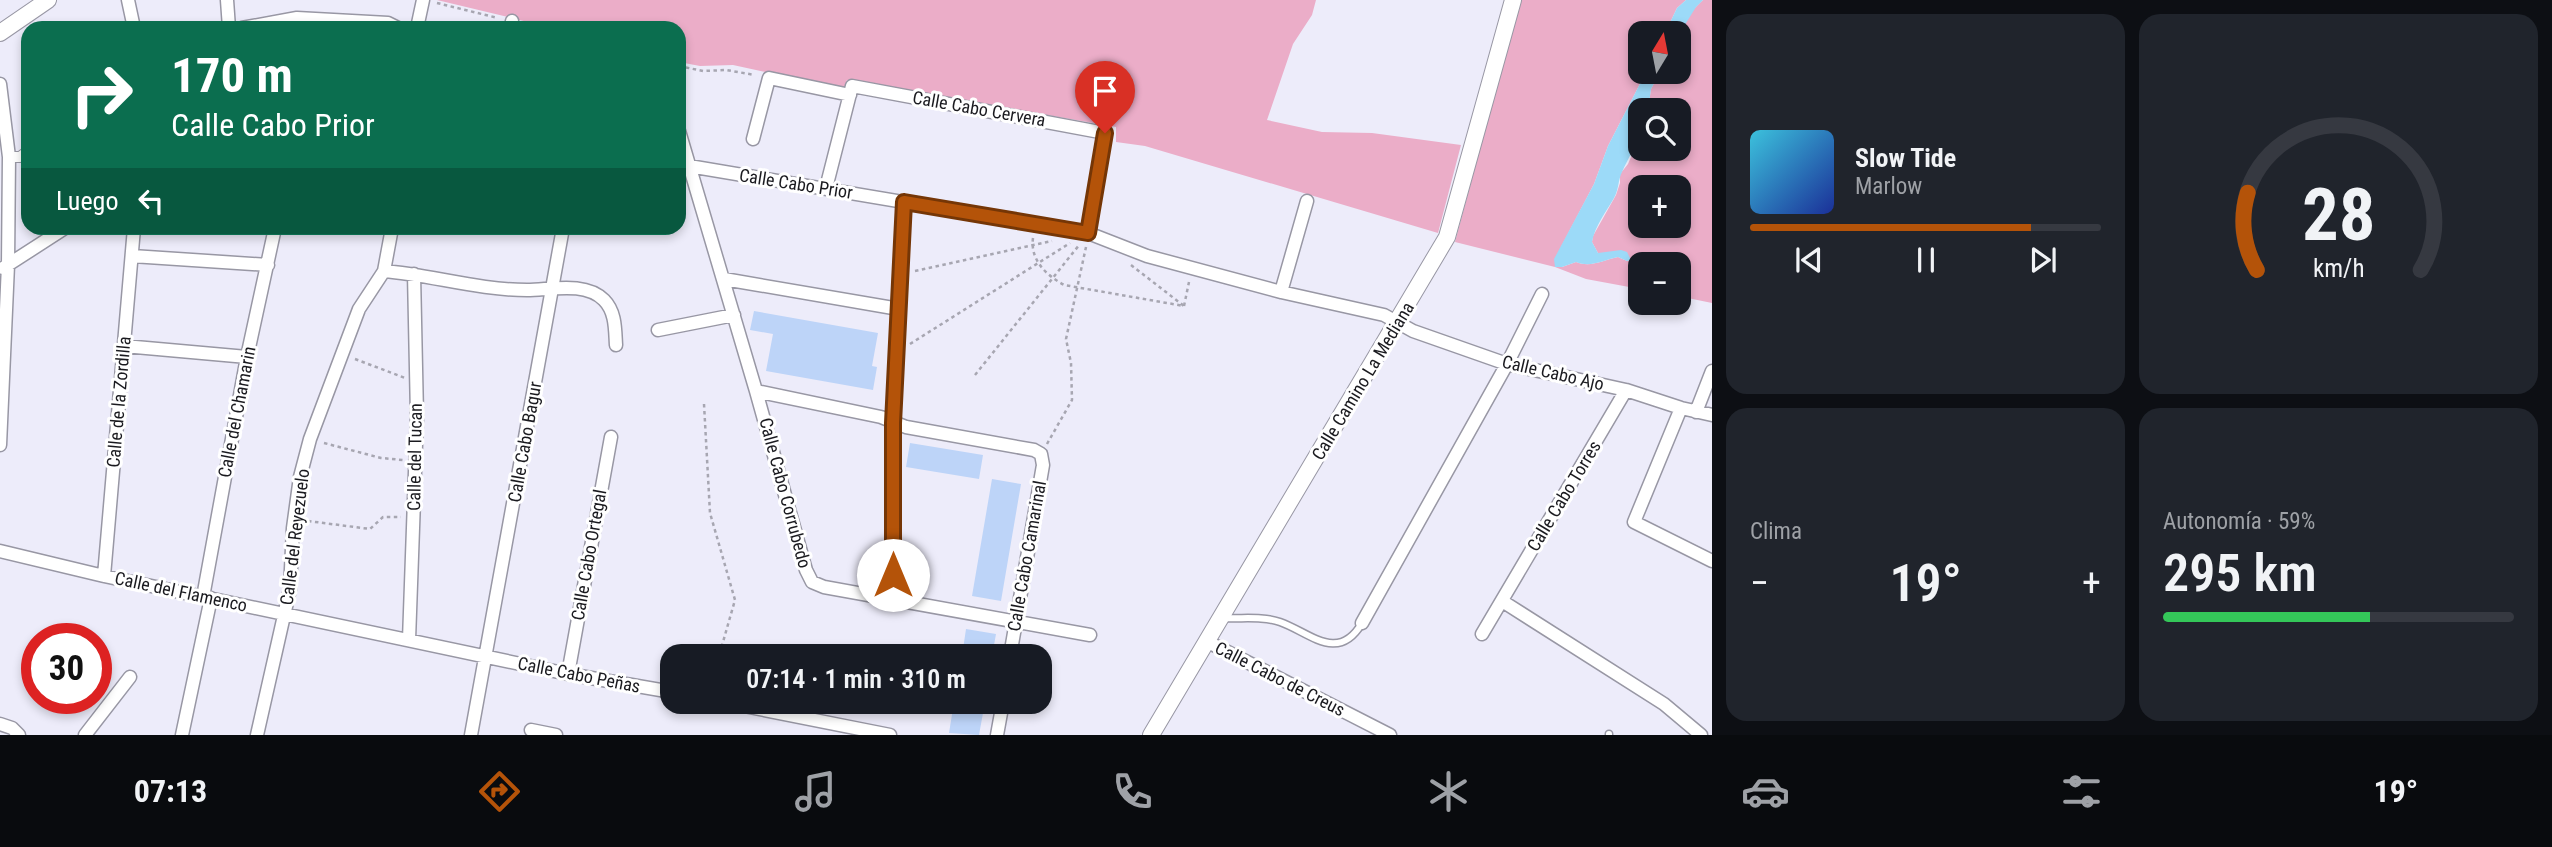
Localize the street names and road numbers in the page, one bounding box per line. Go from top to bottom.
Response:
street label: Calle Cabo Cervera [911,86,1047,131]
street label: Calle Cabo Prior [738,164,855,203]
street label: Calle Camino La Mediana [1307,298,1418,463]
street label: Calle de la Zordilla [102,336,135,468]
street label: Calle del Chamarin [213,344,260,479]
street label: Calle Cabo Ajo [1500,351,1606,394]
street label: Calle Cabo Bagur [504,379,546,504]
street label: Calle del Tucan [403,403,426,511]
street label: Calle Cabo Corrubedo [755,415,816,570]
street label: Calle Cabo Torres [1522,437,1605,555]
street label: Calle del Reyezuelo [276,468,313,606]
street label: Calle Cabo Camarinal [1003,479,1050,633]
street label: Calle Cabo Ortegal [567,488,610,622]
street label: Calle del Flamenco [113,567,249,616]
street label: Calle Cabo de Creus [1212,637,1349,720]
street label: Calle Cabo Peñas [516,652,642,697]

